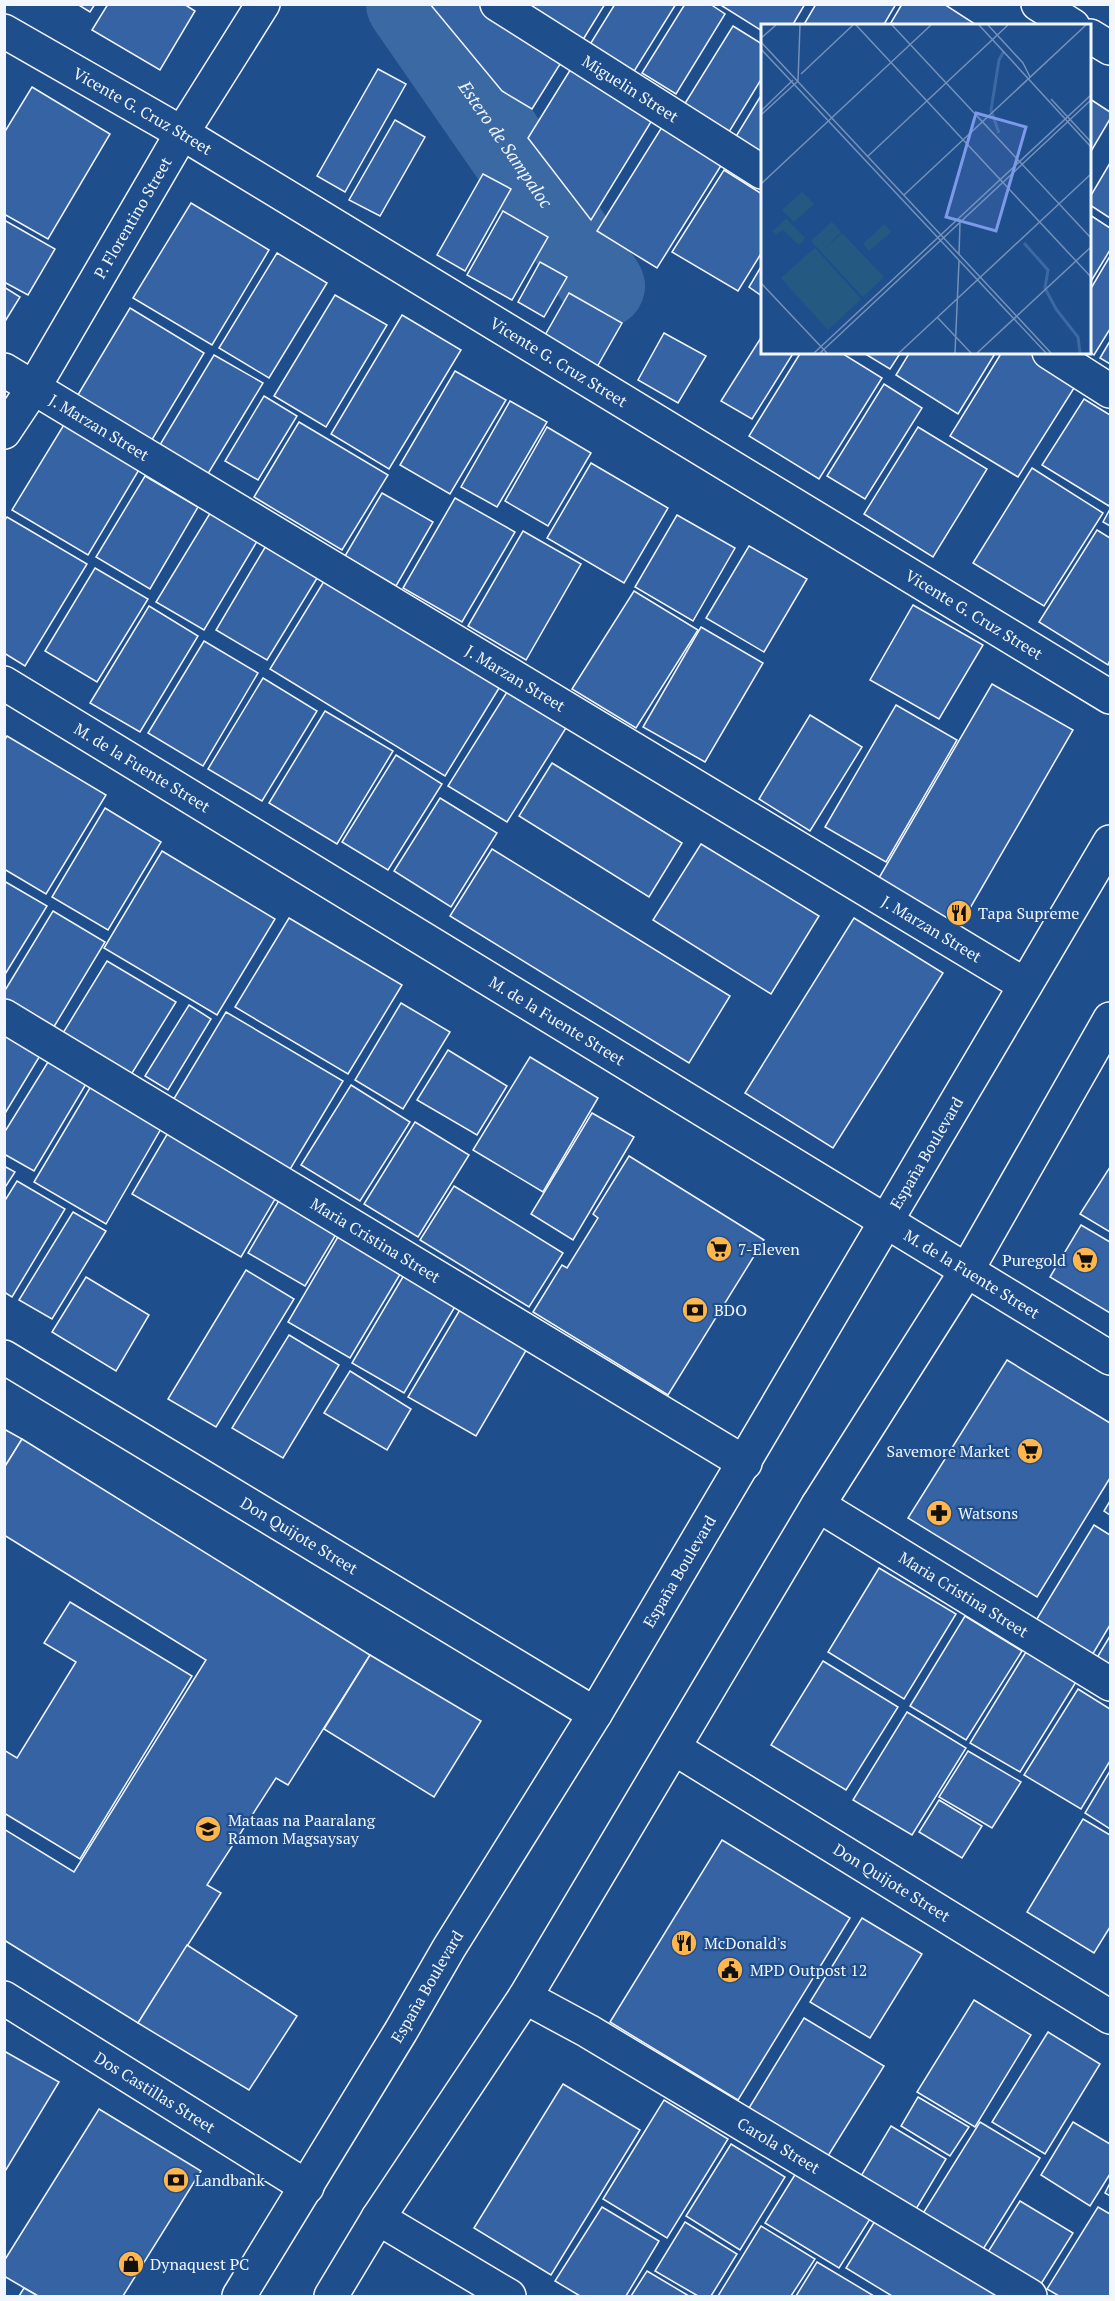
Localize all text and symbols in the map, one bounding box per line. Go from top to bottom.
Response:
inset map [761,24,1091,354]
street label: Miguelin Street [578,50,683,127]
street label: Vicente G. Cruz Street [69,62,216,160]
water label: Estero de Sampaloc [453,75,559,213]
street label: P. Florentino Street [89,153,177,283]
street label: Vicente G. Cruz Street [486,312,632,412]
street label: J. Marzan Street [45,389,153,466]
street label: Vicente G. Cruz Street [901,564,1047,665]
street label: J. Marzan Street [461,639,570,717]
street label: M. de la Fuente Street [70,718,214,817]
street label: J. Marzan Street [877,890,986,967]
restaurant icon: Tapa Supreme [944,898,974,928]
place label: Tapa Supreme [978,902,1079,924]
street label: M. de la Fuente Street [485,971,629,1070]
street label: España Boulevard [885,1093,968,1213]
street label: Maria Cristina Street [307,1192,445,1288]
street label: M. de la Fuente Street [900,1224,1044,1324]
supermarket icon: 7-Eleven [704,1234,734,1264]
place label: 7-Eleven [738,1238,800,1260]
supermarket icon: Puregold [1070,1245,1100,1275]
place label: Puregold [1002,1249,1066,1271]
bank icon: BDO [680,1295,710,1325]
place label: BDO [714,1299,747,1321]
supermarket icon: Savemore Market [1015,1436,1045,1466]
place label: Savemore Market [887,1440,1010,1462]
street label: Don Quijote Street [237,1491,362,1579]
pharmacy icon: Watsons [924,1498,954,1528]
place label: Watsons [958,1502,1018,1524]
street label: España Boulevard [638,1511,721,1631]
street label: Maria Cristina Street [895,1546,1033,1643]
place label: Mataas na Paaralang Ramon Magsaysay [228,1809,376,1849]
school or university icon: Mataas na Paaralang Ramon Magsaysay [193,1814,223,1844]
street label: Don Quijote Street [829,1838,954,1927]
street label: España Boulevard [385,1926,468,2047]
restaurant icon: McDonald's [669,1928,699,1958]
place label: McDonald's [704,1932,787,1954]
public building icon: MPD Outpost 12 [715,1955,745,1985]
place label: MPD Outpost 12 [750,1959,867,1981]
street label: Dos Castillas Street [90,2046,220,2138]
street label: Carola Street [733,2112,824,2179]
bank icon: Landbank [161,2165,191,2195]
place label: Landbank [195,2169,266,2191]
shop icon: Dynaquest PC [116,2249,146,2279]
place label: Dynaquest PC [150,2253,249,2275]

